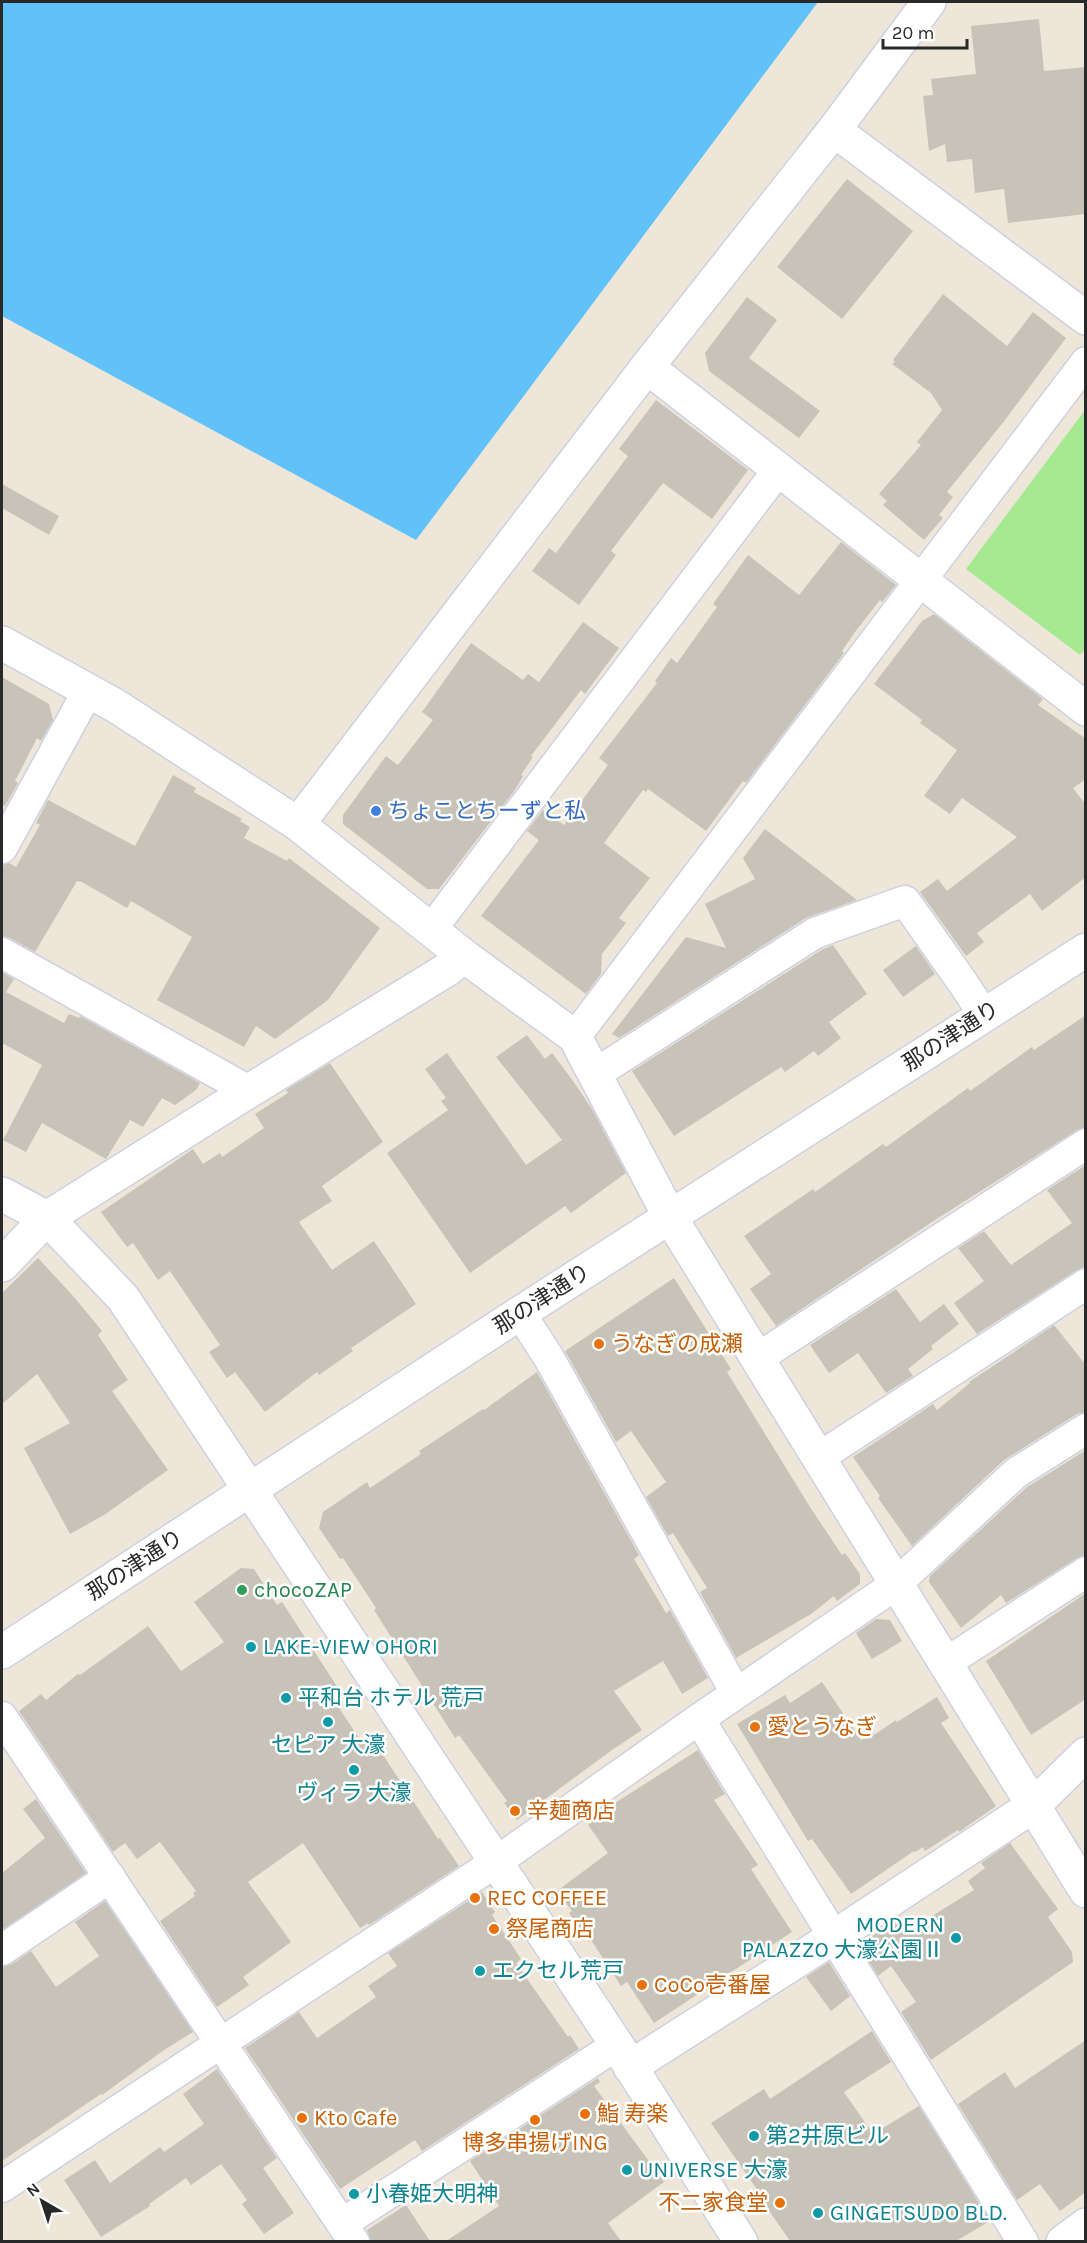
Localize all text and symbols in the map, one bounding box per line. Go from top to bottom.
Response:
scale bar [883,12,967,50]
text: 20 m [892,22,934,44]
place label: ちょことちーずと私 [388,798,586,824]
marker: ちょことちーずと私 [369,804,383,818]
street label: 那の津通り [898,995,1004,1077]
street label: 那の津通り [489,1258,595,1340]
place label: うなぎの成瀬 [611,1331,743,1357]
marker: うなぎの成瀬 [592,1337,606,1351]
street label: 那の津通り [82,1524,188,1606]
place label: chocoZAP [254,1577,352,1603]
marker: chocoZAP [235,1583,249,1597]
place label: LAKE-VIEW OHORI [263,1634,438,1660]
marker: LAKE-VIEW OHORI [244,1640,258,1654]
place label: 平和台 ホテル 荒戸 [298,1685,484,1711]
marker: 平和台 ホテル 荒戸 [279,1691,293,1705]
place label: 愛とうなぎ [767,1714,877,1740]
marker: セピア 大濠 [321,1715,335,1729]
marker: 愛とうなぎ [748,1720,762,1734]
place label: セピア 大濠 [270,1732,386,1758]
marker: ヴィラ 大濠 [347,1763,361,1777]
place label: ヴィラ 大濠 [296,1780,412,1806]
place label: 辛麺商店 [527,1798,615,1824]
marker: 辛麺商店 [508,1804,522,1818]
place label: REC COFFEE [487,1885,607,1911]
marker: REC COFFEE [468,1891,482,1905]
place label: MODERN PALAZZO 大濠公園Ⅱ [742,1912,944,1963]
place label: 祭尾商店 [506,1916,594,1942]
marker: 祭尾商店 [487,1922,501,1936]
marker: MODERN PALAZZO 大濠公園Ⅱ [949,1931,963,1945]
place label: エクセル荒戸 [492,1958,624,1984]
marker: エクセル荒戸 [473,1964,487,1978]
place label: CoCo壱番屋 [654,1972,771,1998]
marker: CoCo壱番屋 [635,1978,649,1992]
place label: 鮨 寿楽 [597,2101,668,2127]
place label: Kto Cafe [314,2105,397,2131]
marker: 鮨 寿楽 [578,2107,592,2121]
marker: Kto Cafe [295,2111,309,2125]
marker: 博多串揚げING [528,2113,542,2127]
place label: 第2井原ビル [766,2123,889,2149]
marker: 第2井原ビル [747,2129,761,2143]
place label: 博多串揚げING [462,2130,608,2156]
place label: UNIVERSE 大濠 [639,2157,788,2183]
marker: UNIVERSE 大濠 [620,2163,634,2177]
north arrow [12,2171,72,2231]
text: N [22,2179,43,2201]
place label: 小春姫大明神 [366,2181,498,2207]
marker: 小春姫大明神 [347,2187,361,2201]
place label: 不二家食堂 [658,2190,768,2216]
marker: 不二家食堂 [773,2196,787,2210]
place label: GINGETSUDO BLD. [830,2200,1007,2226]
marker: GINGETSUDO BLD. [811,2206,825,2220]

